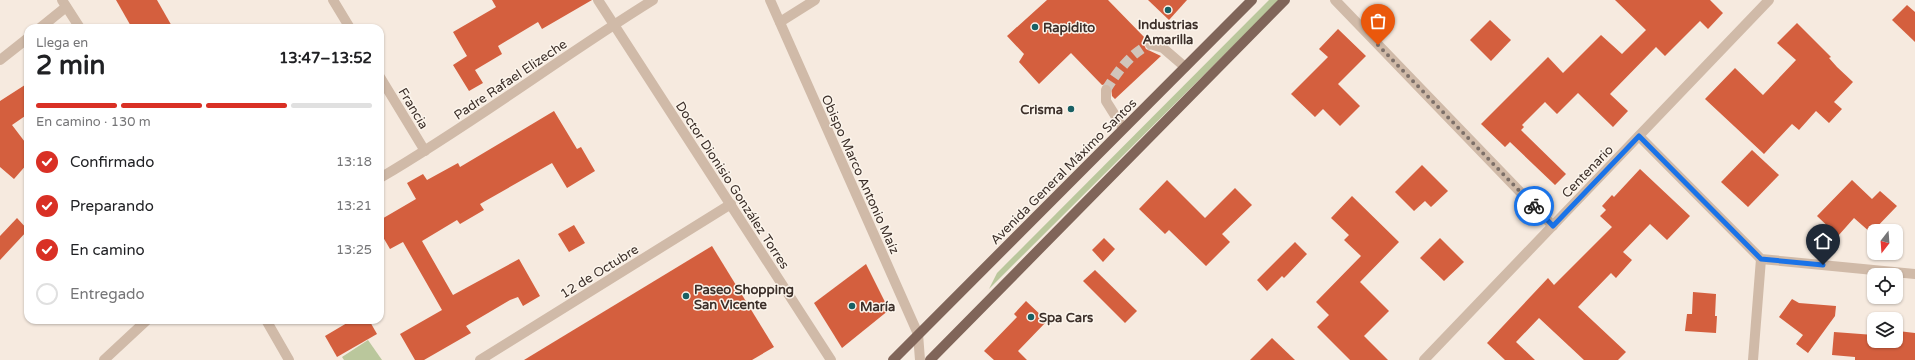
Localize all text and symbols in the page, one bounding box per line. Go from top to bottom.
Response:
pin [1361,4,1395,45]
marker: Industrias Amarilla [1163,5,1173,15]
icon: bag [1367,10,1389,32]
place label: Industrias Amarilla [1138,17,1198,48]
place label: Rapidito [1043,20,1095,36]
marker: Rapidito [1030,22,1040,32]
text: Llega en [36,35,88,51]
street label: Padre Rafael Elizeche [451,36,570,124]
text: 13:47–13:52 [279,49,372,67]
text: 2 min [36,50,105,81]
street label: Francia [395,85,432,132]
street label: Obispo Marco Antonio Maíz [818,92,902,256]
street label: Avenida General Máximo Santos [987,95,1140,248]
street label: Doctor Dionisio González Torres [672,99,792,272]
place label: Crisma [1020,102,1063,118]
marker: Crisma [1066,104,1076,114]
text: En camino · 130 m [36,114,151,130]
street label: Centenario [1559,142,1617,202]
icon: check [36,151,58,173]
text: Confirmado [70,153,154,171]
text: 13:18 [336,154,372,170]
courier [1514,186,1554,226]
icon: check [36,195,58,217]
icon: bike [1523,195,1545,217]
text: Preparando [70,197,154,215]
text: 13:21 [336,198,372,214]
pin [1806,224,1840,265]
north arrow [1867,224,1903,260]
map controls [1867,224,1903,348]
icon: home [1812,230,1834,252]
icon: check [36,239,58,261]
text: En camino [70,241,145,259]
street label: 12 de Octubre [557,241,642,302]
text: 13:25 [336,242,372,258]
button: locate [1867,268,1903,304]
place label: Paseo Shopping San Vicente [694,282,794,313]
text: Entregado [70,285,145,303]
marker: Paseo Shopping San Vicente [681,291,691,301]
place label: María [860,299,895,315]
marker: María [847,301,857,311]
place label: Spa Cars [1039,310,1093,326]
marker: Spa Cars [1026,312,1036,322]
button: layers [1867,312,1903,348]

